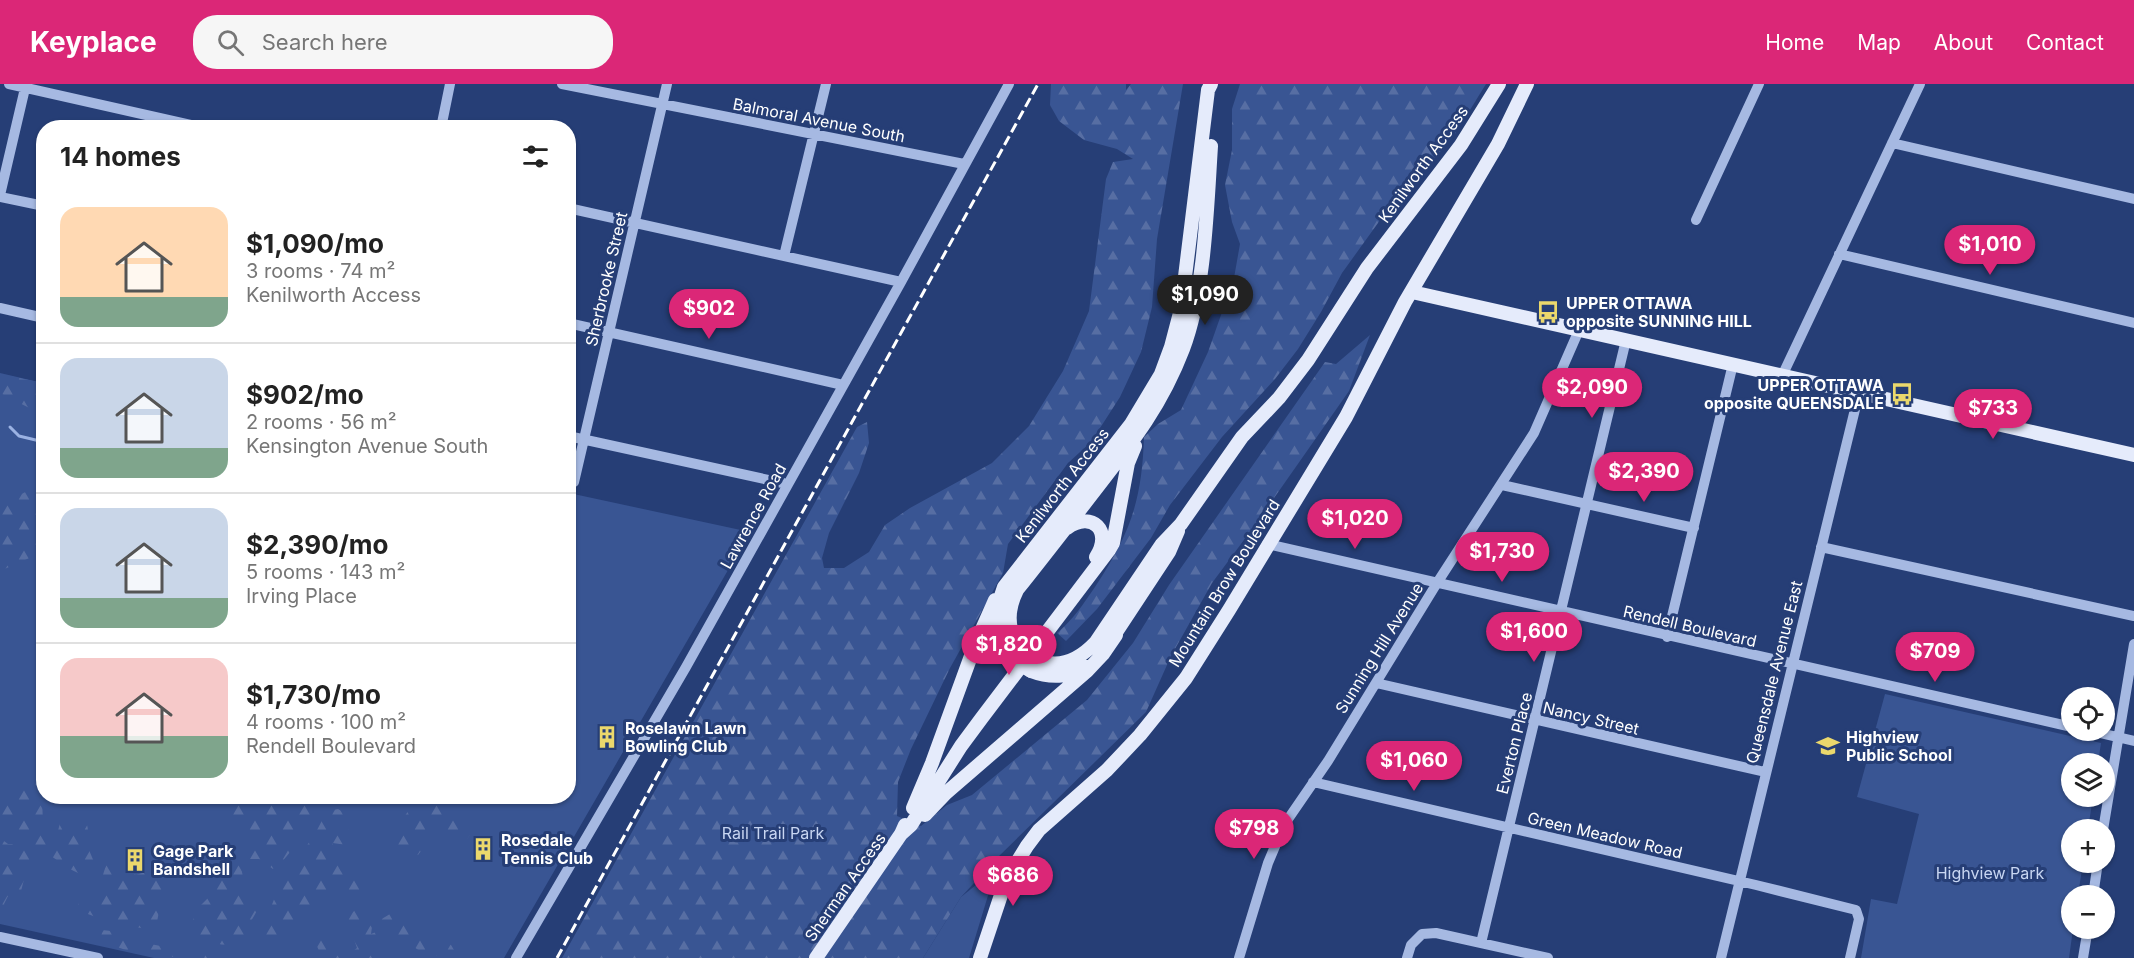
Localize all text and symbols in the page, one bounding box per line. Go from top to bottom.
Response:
search box [193,15,613,69]
text: Keyplace [30,25,157,59]
icon: search [214,26,247,59]
text: Search here [262,29,388,55]
text: Home [1765,30,1824,55]
text: Map [1857,30,1901,55]
text: About [1934,30,1993,55]
text: Contact [2026,30,2104,55]
street label: Balmoral Avenue South [731,93,907,147]
street label: Kenilworth Access [1374,101,1472,227]
icon: filters [519,140,552,173]
text: 14 homes [60,141,181,172]
street label: Sherbrooke Street [581,210,631,348]
pin: $1,010 [1941,225,2039,276]
text: $1,090/mo [246,228,384,259]
icon: home [108,231,180,303]
text: $1,010 [1958,232,2022,256]
text: 3 rooms · 74 m² [246,259,395,283]
pin: $1,090 [1156,275,1254,326]
text: $1,090 [1171,282,1239,306]
text: Kenilworth Access [246,283,421,307]
pin: $902 [673,289,745,340]
place label: UPPER OTTAWA opposite SUNNING HILL [1566,293,1752,331]
text: $902 [683,296,735,320]
bus stop icon: UPPER OTTAWA opposite SUNNING HILL [1535,299,1561,325]
pin: $2,090 [1543,368,1641,419]
text: $2,090 [1556,375,1628,399]
place label: UPPER OTTAWA opposite QUEENSDALE [1704,375,1884,413]
text: $902/mo [246,379,364,410]
bus stop icon: UPPER OTTAWA opposite QUEENSDALE [1889,381,1915,407]
icon: home [108,382,180,454]
pin: $733 [1957,389,2029,440]
text: $733 [1968,396,2018,420]
text: 2 rooms · 56 m² [246,410,397,434]
street label: Kenilworth Access [1011,424,1113,546]
text: Kensington Avenue South [246,434,488,458]
pin: $2,390 [1595,452,1693,503]
text: $2,390 [1608,459,1680,483]
street label: Lawrence Road [716,460,790,572]
street label: Mountain Brow Boulevard [1164,495,1284,671]
pin: $1,020 [1306,499,1404,550]
text: $1,020 [1321,506,1389,530]
text: $2,390/mo [246,529,388,560]
icon: home [108,532,180,604]
pin: $1,730 [1453,532,1551,583]
text: $1,730 [1469,539,1535,563]
text: 5 rooms · 143 m² [246,560,405,584]
street label: Sunning Hill Avenue [1331,579,1427,717]
street label: Queensdale Avenue East [1742,579,1806,765]
text: Irving Place [246,584,357,608]
street label: Rendell Boulevard [1621,601,1759,651]
pin: $1,600 [1485,612,1583,663]
text: $1,600 [1500,619,1568,643]
pin: $1,820 [960,625,1058,676]
text: $1,820 [976,632,1042,656]
pin: $709 [1899,632,1971,683]
text: $709 [1910,639,1960,663]
text: $1,730/mo [246,679,381,710]
icon: home [108,682,180,754]
map controls [2061,687,2115,939]
button: locate [2061,687,2115,741]
street label: Everton Place [1492,690,1536,796]
street label: Nancy Street [1541,697,1641,739]
text: 4 rooms · 100 m² [246,710,406,734]
place label: Roselawn Lawn Bowling Club [625,718,747,756]
building icon: Roselawn Lawn Bowling Club [594,724,620,750]
place label: Highview Public School [1846,727,1952,765]
school or university icon: Highview Public School [1815,733,1841,759]
text: Rendell Boulevard [246,734,416,758]
pin: $1,060 [1365,741,1463,792]
text: $1,060 [1380,748,1448,772]
button: layers [2061,753,2115,807]
street label: Green Meadow Road [1526,807,1684,863]
pin: $798 [1218,809,1290,860]
text: $798 [1229,816,1279,840]
button: + [2061,819,2115,873]
park label: Rail Trail Park [722,823,824,843]
street label: Sherman Access [800,829,890,945]
place label: Rosedale Tennis Club [501,830,593,868]
building icon: Rosedale Tennis Club [470,836,496,862]
place label: Gage Park Bandshell [153,841,234,879]
building icon: Gage Park Bandshell [122,847,148,873]
pin: $686 [977,856,1049,907]
text: $686 [987,863,1039,887]
park label: Highview Park [1936,863,2045,883]
button: − [2061,885,2115,939]

